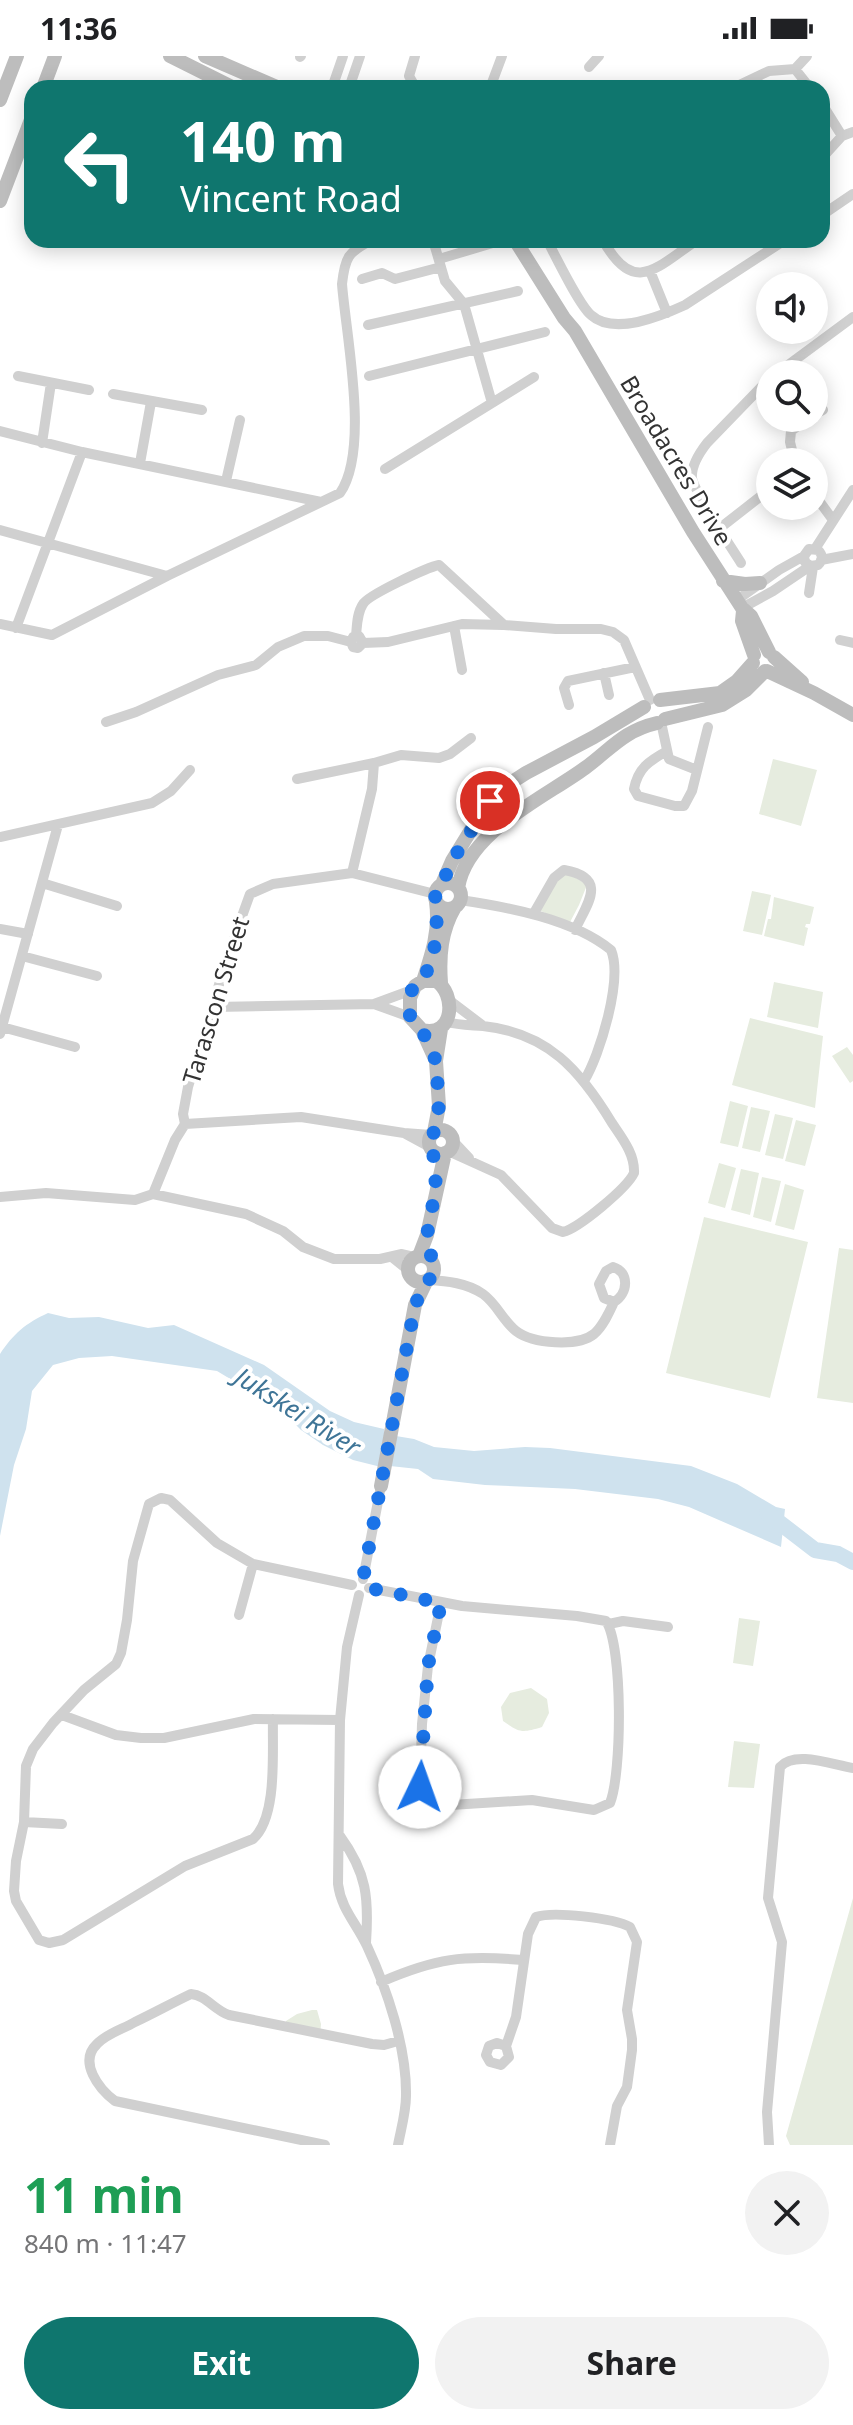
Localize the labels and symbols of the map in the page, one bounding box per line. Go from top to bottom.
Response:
street label: Broadacres Drive [613,369,741,551]
pin [456,767,524,835]
street label: Tarascon Street [174,912,256,1088]
water label: Jukskei River [224,1355,369,1465]
position arrow [378,1745,462,1829]

